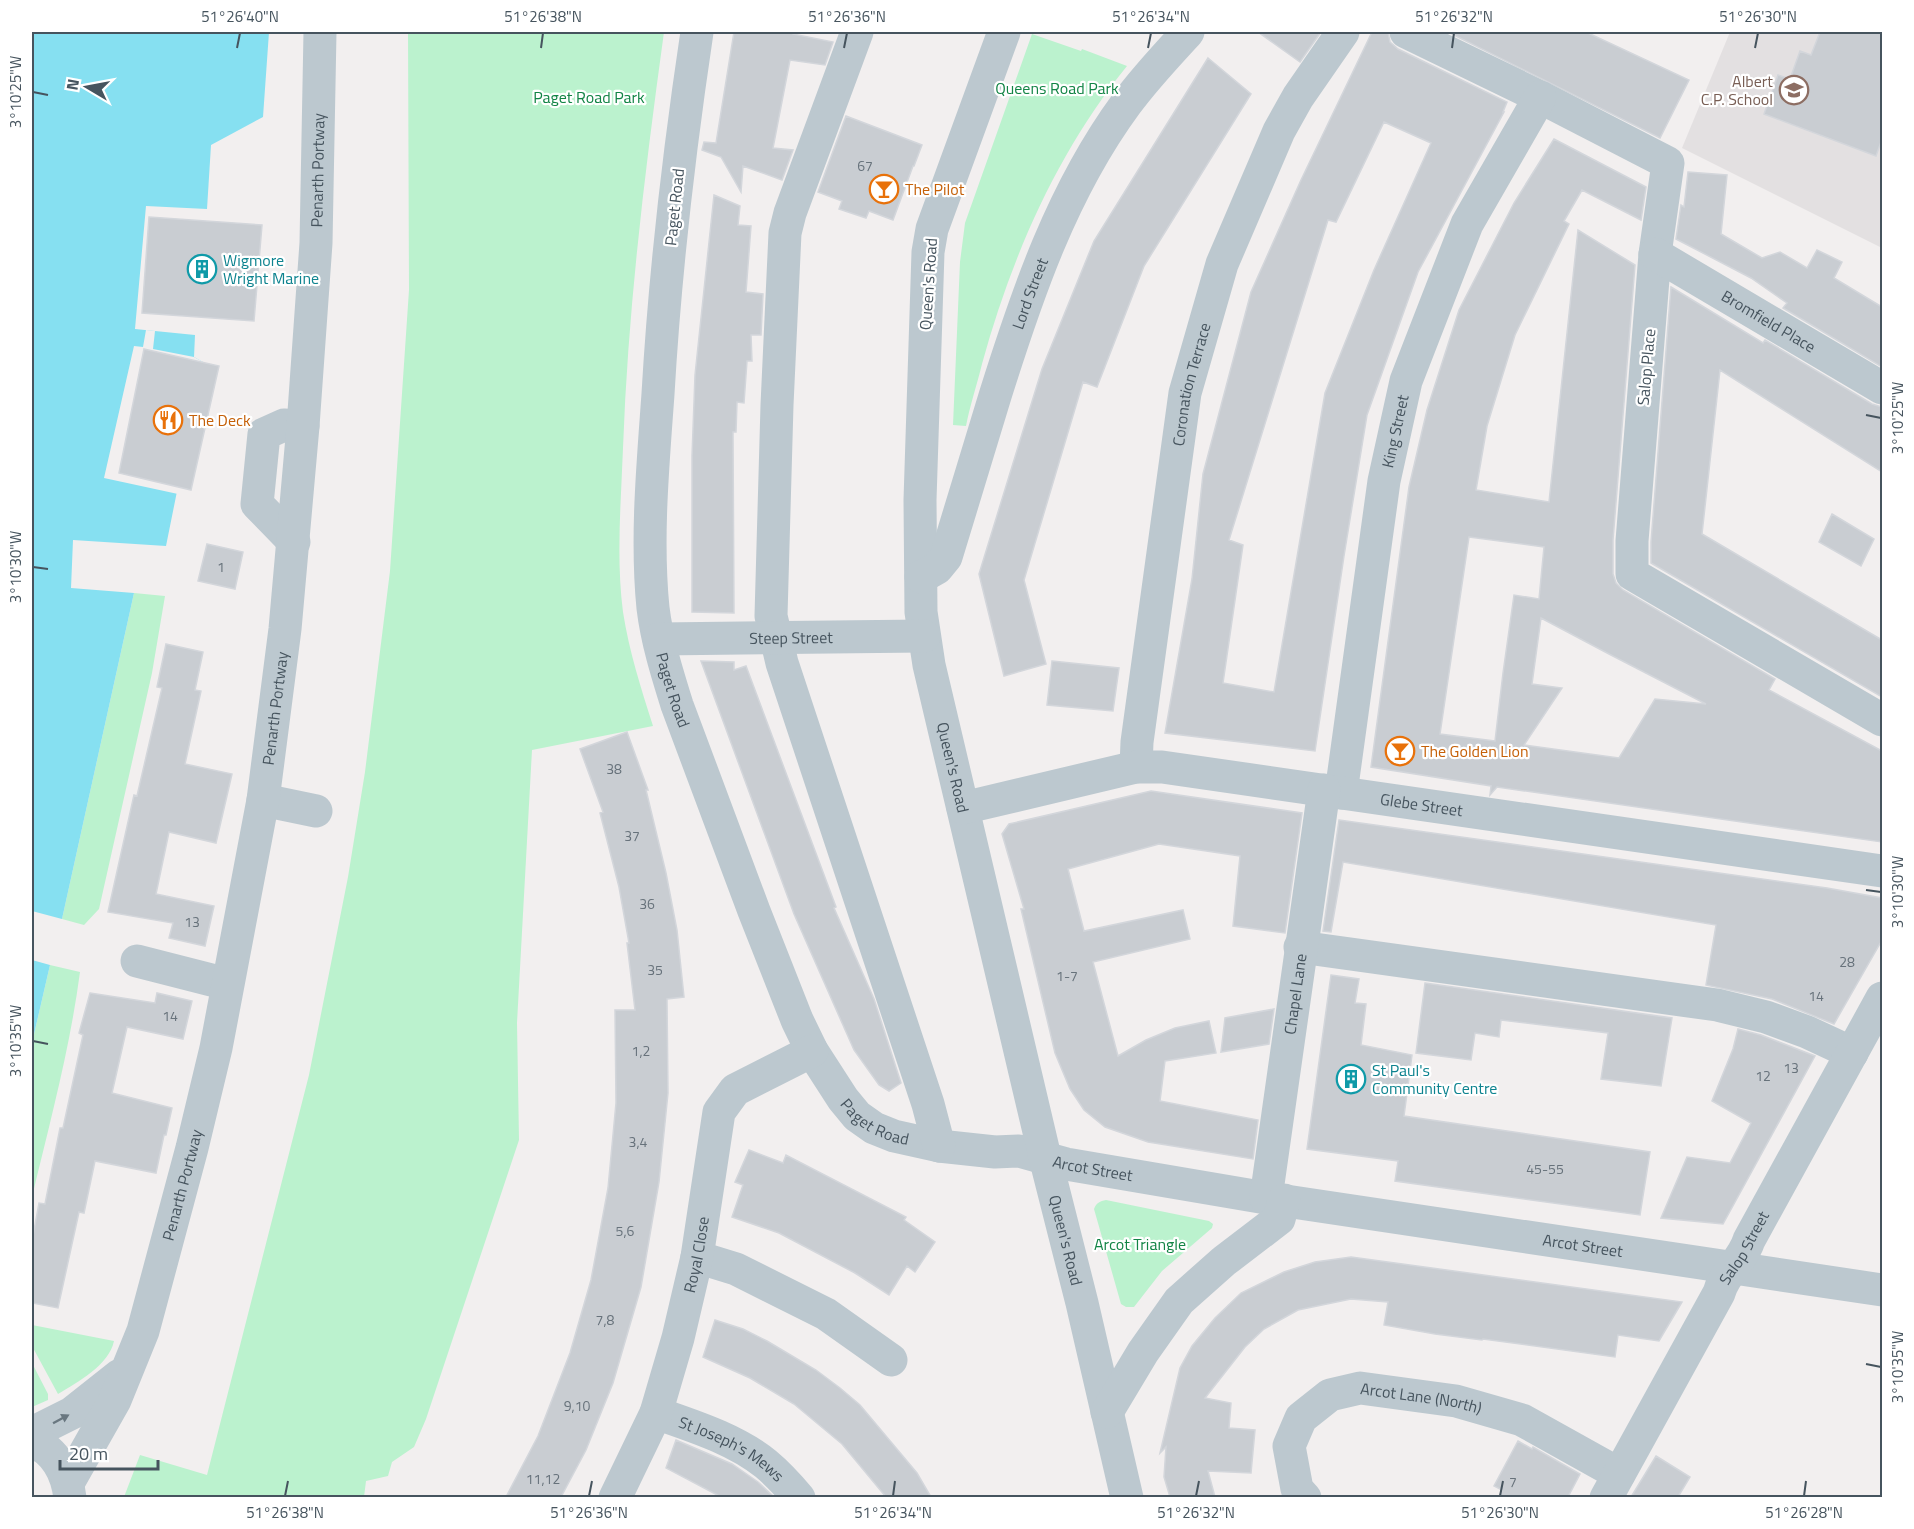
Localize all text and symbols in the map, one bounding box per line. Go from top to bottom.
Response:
text: 51°26'40"N [201,5,279,28]
text: 51°26'38"N [504,5,582,28]
text: 51°26'36"N [808,5,886,28]
text: 51°26'34"N [1112,5,1190,28]
text: 51°26'32"N [1415,5,1493,28]
text: 51°26'30"N [1719,5,1797,28]
text: 3°10'25"W [4,56,27,128]
north arrow [57,57,117,117]
place label: Albert C.P. School [1701,69,1773,111]
school or university icon: Albert C.P. School [1778,74,1810,106]
park label: Queens Road Park [995,76,1119,100]
text: N [59,77,85,92]
park label: Paget Road Park [533,85,645,109]
street label: Penarth Portway [304,113,330,228]
house number: 67 [857,155,873,176]
street label: Paget Road [658,167,690,247]
bar icon: The Pilot [868,173,900,205]
place label: The Pilot [905,177,965,201]
street label: Queen's Road [913,237,943,331]
place label: Wigmore Wright Marine [223,248,319,290]
building icon: Wigmore Wright Marine [186,253,218,285]
street label: Lord Street [1005,254,1054,333]
street label: Bromfield Place [1717,284,1820,358]
street label: Coronation Terrace [1166,320,1217,448]
street label: Salop Place [1631,328,1661,406]
text: 3°10'25"W [1886,382,1909,454]
street label: King Street [1375,392,1415,470]
restaurant icon: The Deck [152,404,184,436]
place label: The Deck [189,408,251,432]
text: 3°10'30"W [4,531,27,603]
house number: 1 [217,556,225,577]
street label: Steep Street [749,625,833,650]
street label: Penarth Portway [256,650,294,767]
street label: Paget Road [650,650,696,731]
street label: Queen's Road [931,720,975,815]
bar icon: The Golden Lion [1384,735,1416,767]
place label: The Golden Lion [1421,739,1528,763]
house number: 38 [606,758,622,779]
street label: Glebe Street [1379,787,1465,822]
house number: 37 [624,825,640,846]
text: 3°10'30"W [1886,856,1909,928]
house number: 36 [639,893,655,914]
house number: 13 [184,911,200,932]
house number: 28 [1839,951,1855,972]
street label: Chapel Lane [1277,952,1313,1036]
house number: 35 [647,959,663,980]
house number: 1-7 [1056,965,1078,986]
house number: 14 [1808,985,1824,1006]
text: 3°10'35"W [4,1005,27,1077]
house number: 14 [162,1005,178,1026]
house number: 1,2 [632,1040,650,1061]
house number: 13 [1783,1057,1799,1078]
place label: St Paul's Community Centre [1372,1058,1497,1100]
building icon: St Paul's Community Centre [1335,1063,1367,1095]
house number: 12 [1755,1065,1771,1086]
street label: Paget Road [835,1093,911,1151]
street label: Penarth Portway [156,1127,208,1243]
house number: 3,4 [629,1131,648,1152]
street label: Arcot Street [1050,1149,1135,1187]
house number: 45-55 [1526,1158,1564,1179]
street label: Queen's Road [1043,1192,1089,1288]
street label: Salop Street [1712,1206,1775,1289]
street label: Royal Close [677,1215,715,1295]
house number: 5,6 [616,1220,635,1241]
street label: Arcot Street [1541,1227,1625,1263]
park label: Arcot Triangle [1094,1232,1186,1256]
house number: 7,8 [596,1309,615,1330]
text: 3°10'35"W [1886,1331,1909,1403]
street label: Arcot Lane (North) [1359,1376,1485,1420]
house number: 9,10 [564,1395,590,1416]
street label: St Joseph's Mews [675,1410,790,1487]
one-way arrow [53,1414,70,1424]
scale bar [60,1433,158,1471]
text: 20 m [69,1440,108,1467]
house number: 11,12 [526,1468,560,1489]
house number: 7 [1509,1471,1517,1492]
text: 51°26'38"N [246,1501,324,1524]
text: 51°26'36"N [550,1501,628,1524]
text: 51°26'34"N [854,1501,932,1524]
text: 51°26'32"N [1157,1501,1235,1524]
text: 51°26'30"N [1461,1501,1539,1524]
text: 51°26'28"N [1765,1501,1843,1524]

